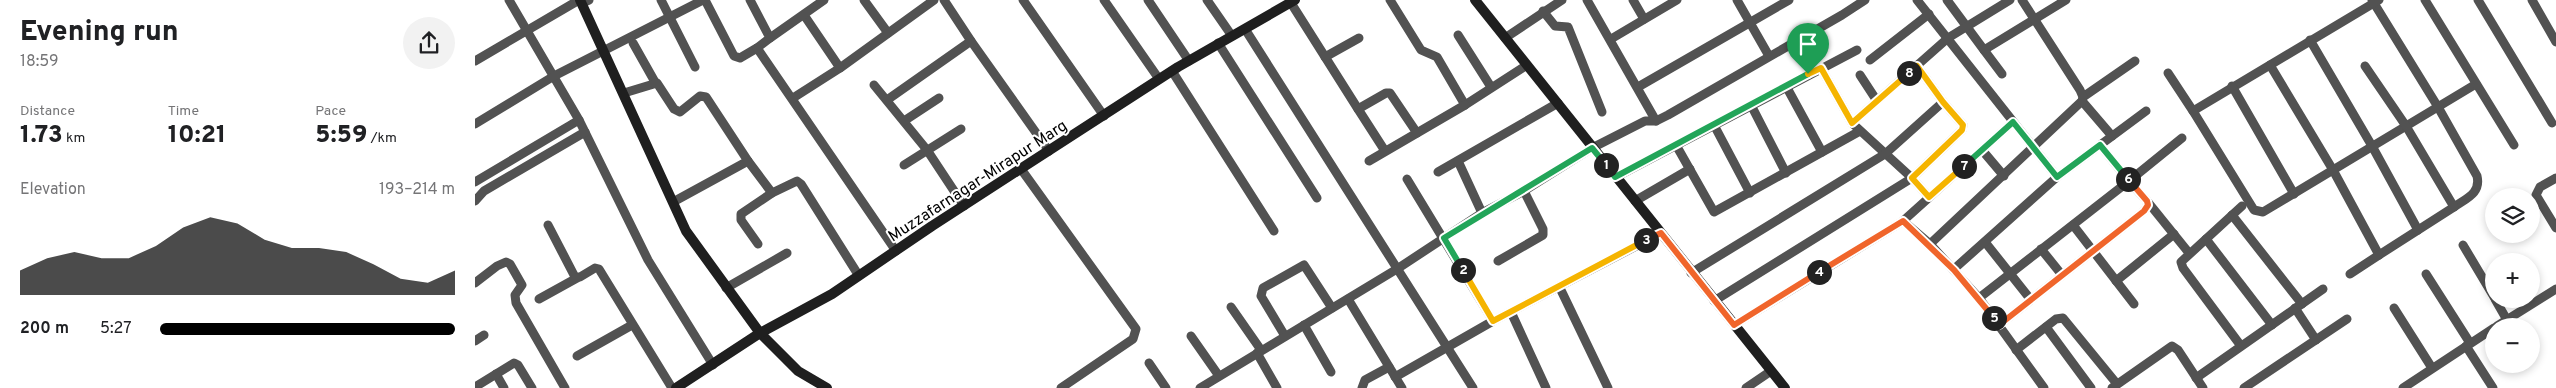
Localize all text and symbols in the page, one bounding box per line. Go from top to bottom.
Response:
text: Evening run [20,15,179,51]
button: share [403,17,455,69]
pin [1787,23,1829,74]
icon: arrive [1794,30,1822,58]
text: 18:59 [20,52,59,72]
pin: 8 [1897,60,1921,86]
text: 8 [1905,65,1914,82]
text: Distance [20,103,75,120]
text: Time [168,103,199,120]
text: Pace [315,103,346,120]
street label: Muzzafarnagar-Mirapur Marg [885,116,1071,247]
text: 1.73 [20,120,63,152]
text: 10:21 [168,120,226,152]
text: 5:59 [315,120,368,152]
text: km [63,130,85,147]
text: /km [368,130,397,147]
pin: 1 [1593,152,1619,178]
pin: 7 [1951,154,1977,178]
text: 1 [1604,157,1609,174]
text: 7 [1961,158,1968,175]
pin: 6 [2115,166,2141,192]
text: 6 [2124,171,2133,188]
text: Elevation [20,180,86,200]
text: 193–214 m [379,180,455,200]
map controls [2485,188,2540,373]
button: layers [2485,188,2540,243]
pin: 3 [1633,228,1659,252]
text: 3 [1642,232,1651,249]
button: + [2485,253,2540,308]
pin: 2 [1451,258,1475,282]
pin: 4 [1807,260,1831,284]
text: 2 [1459,262,1468,279]
text: 4 [1815,264,1824,281]
pin: 5 [1981,306,2007,330]
text: 5 [1990,310,1999,327]
button: − [2485,318,2540,373]
text: 200 m [20,319,69,339]
text: 5:27 [100,319,132,339]

